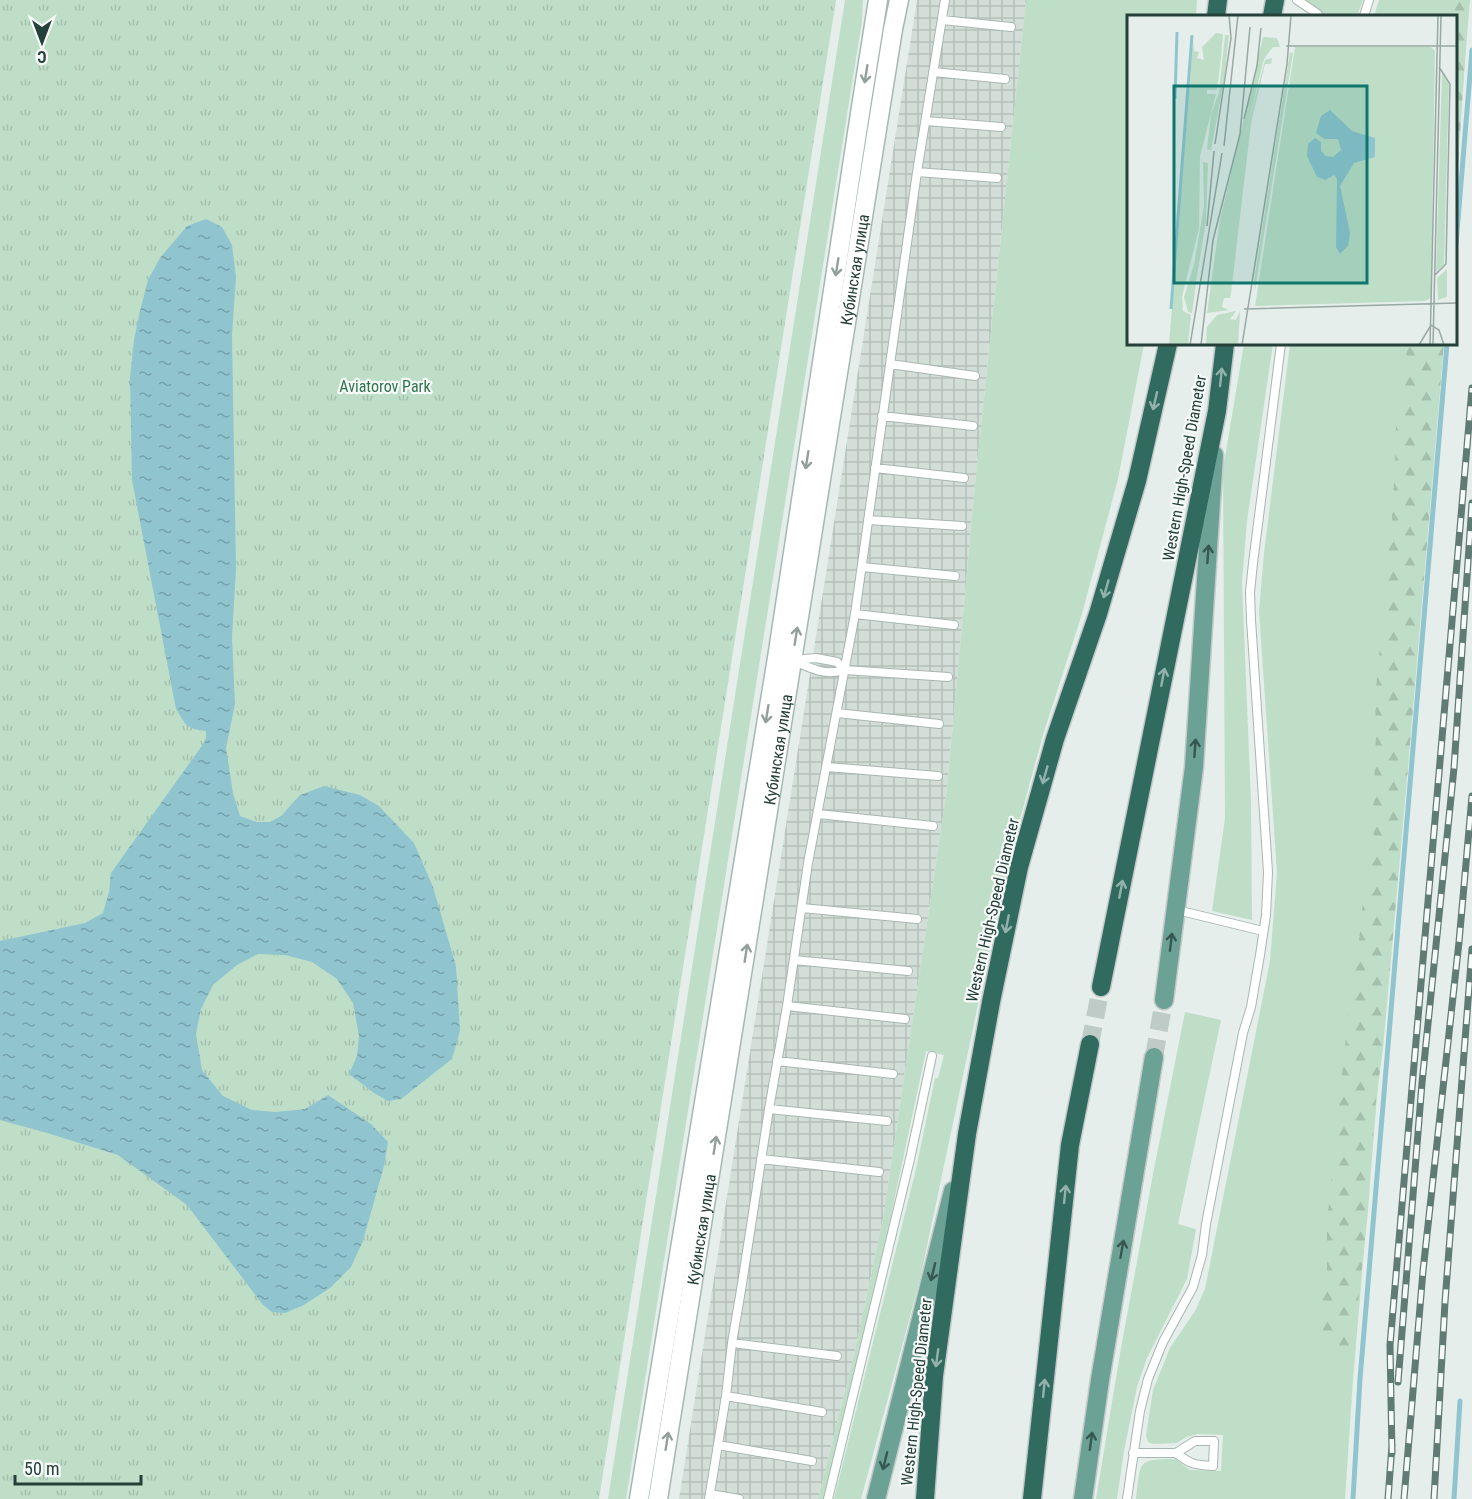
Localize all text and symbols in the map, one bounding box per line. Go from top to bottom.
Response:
north arrow [12,12,72,72]
inset map [1127,15,1457,345]
text: С [37,47,47,66]
one-way arrow [861,64,872,83]
street label: Кубинская улица [837,213,873,327]
one-way arrow [831,256,842,276]
one-way arrow [1216,368,1227,388]
street label: Western High-Speed Diameter [1159,374,1210,562]
park label: Aviatorov Park [339,377,431,396]
one-way arrow [1149,390,1160,410]
one-way arrow [802,449,813,469]
one-way arrow [1202,544,1213,564]
one-way arrow [1100,579,1111,598]
one-way arrow [791,626,802,646]
one-way arrow [1158,668,1169,687]
street label: Кубинская улица [760,693,797,806]
one-way arrow [762,704,773,724]
one-way arrow [1190,739,1201,759]
one-way arrow [1039,765,1050,784]
street label: Western High-Speed Diameter [962,816,1023,1004]
one-way arrow [1116,880,1127,899]
one-way arrow [1001,914,1012,933]
one-way arrow [1166,932,1177,952]
one-way arrow [740,943,751,963]
one-way arrow [709,1136,720,1155]
street label: Кубинская улица [683,1173,720,1286]
one-way arrow [1060,1185,1071,1205]
one-way arrow [1116,1239,1127,1259]
one-way arrow [926,1262,938,1281]
street label: Western High-Speed Diameter [897,1297,936,1487]
one-way arrow [931,1348,942,1367]
one-way arrow [1039,1379,1050,1399]
one-way arrow [662,1432,673,1452]
one-way arrow [1085,1432,1096,1451]
scale bar [15,1448,141,1486]
one-way arrow [879,1451,891,1470]
text: 50 m [24,1458,59,1479]

